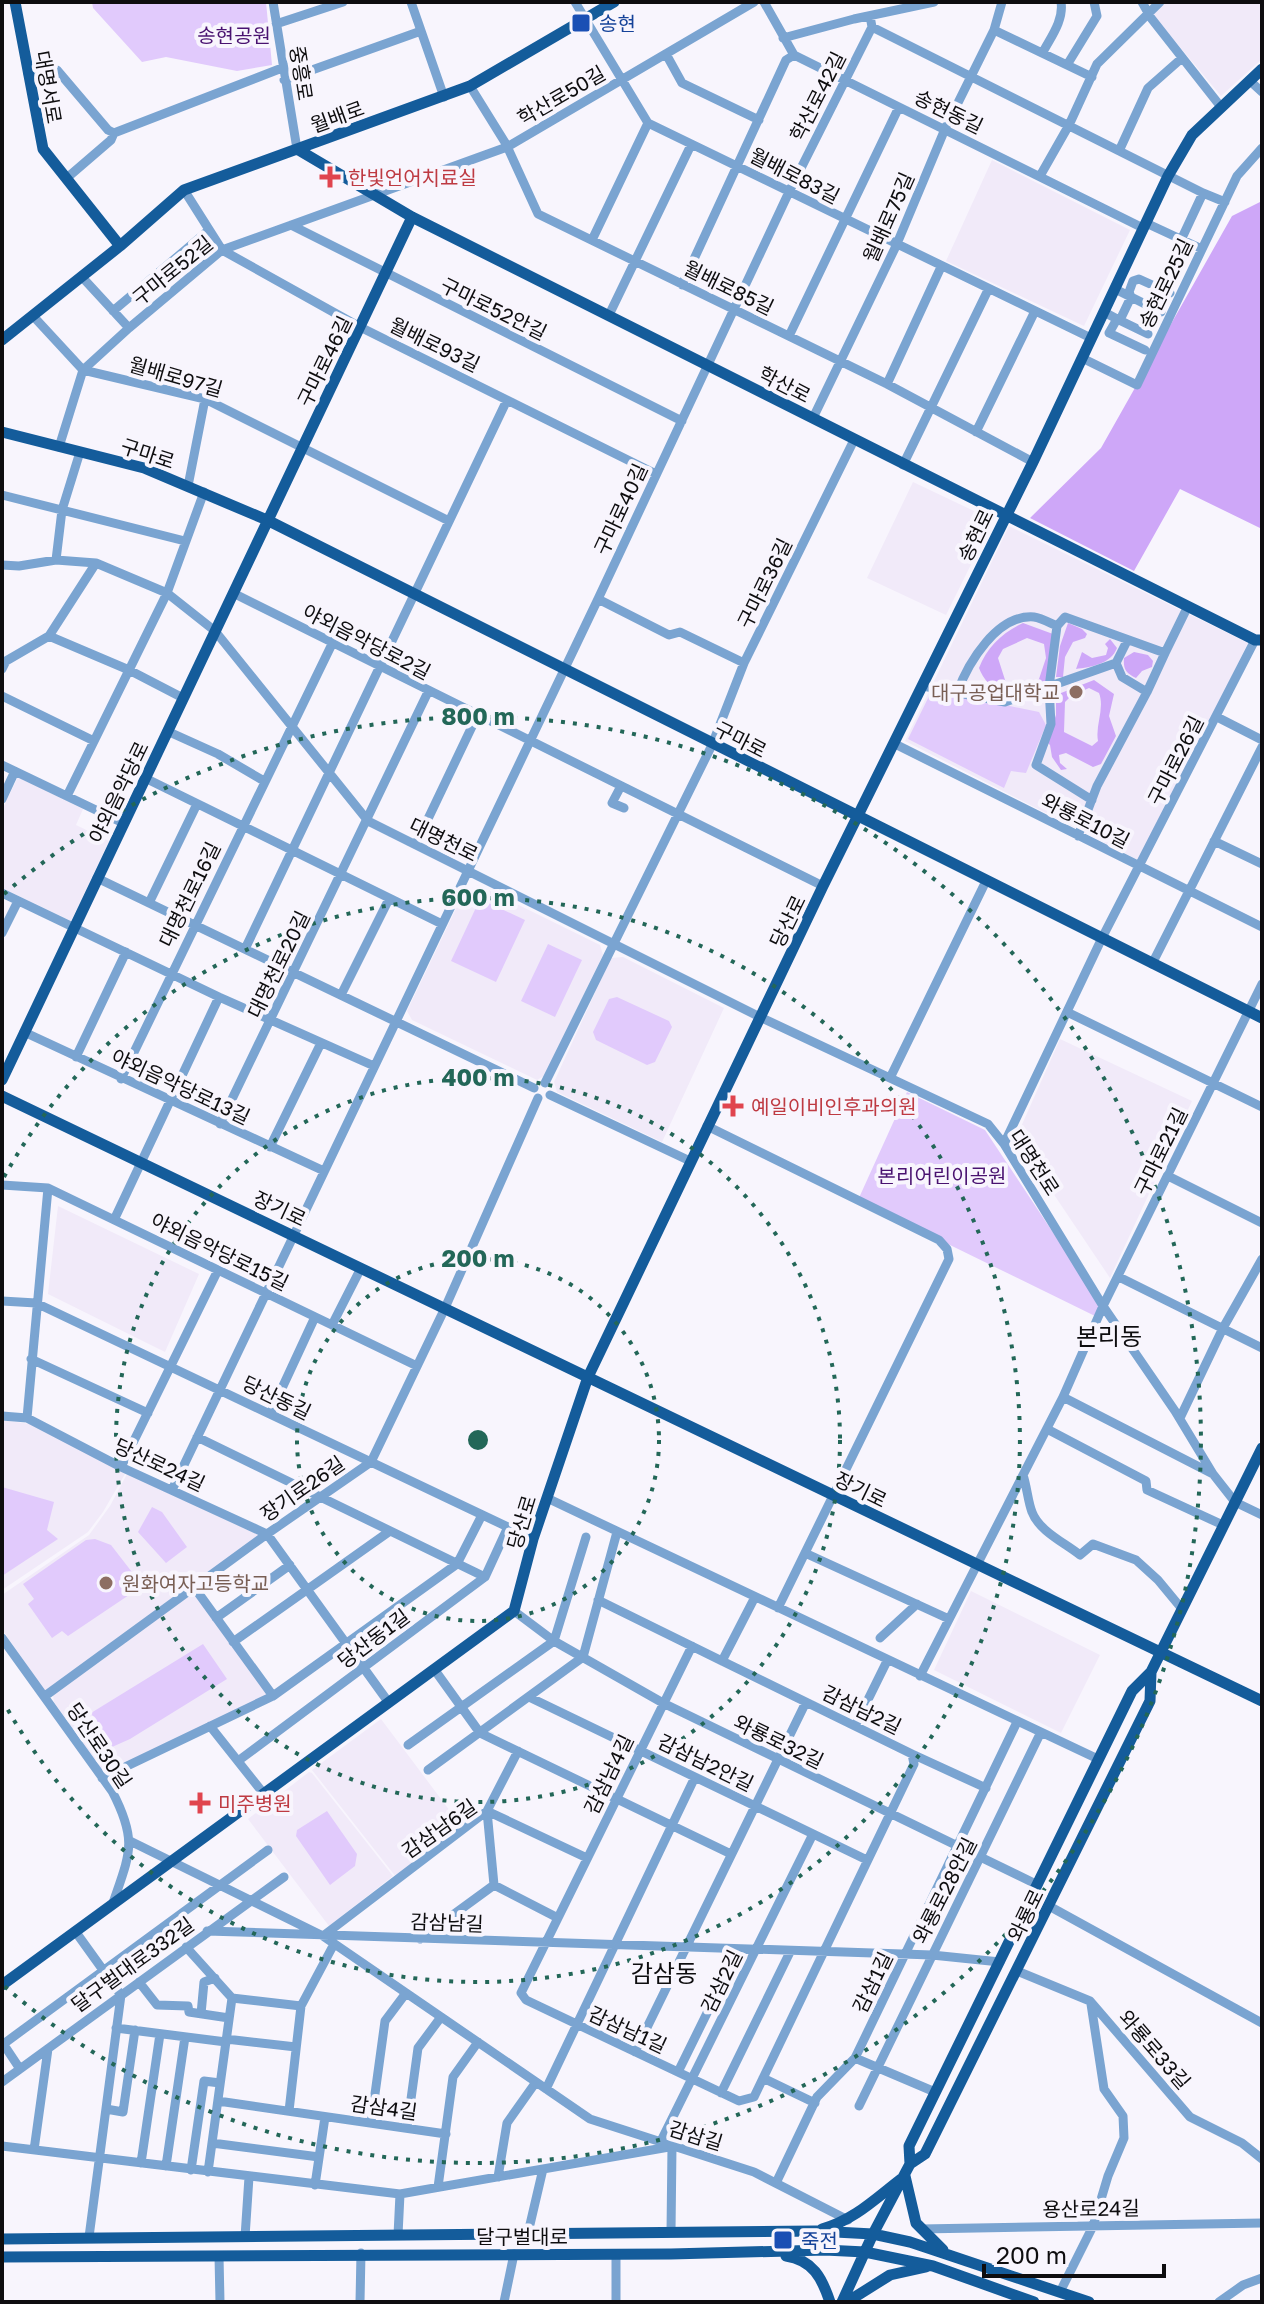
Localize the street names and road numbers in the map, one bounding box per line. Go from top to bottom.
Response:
street label: 중흥로 [286,44,318,102]
street label: 학산로42길 [784,47,850,145]
street label: 대명서로 [31,49,67,125]
street label: 학산로50길 [513,60,609,130]
street label: 송현동길 [911,84,987,138]
street label: 월배로 [307,95,367,137]
street label: 월배로83길 [746,142,844,208]
street label: 월배로75길 [858,168,918,266]
street label: 구마로52길 [127,230,217,310]
street label: 송현로25길 [1133,234,1197,332]
street label: 월배로85길 [680,255,778,319]
street label: 구마로52안길 [437,272,551,344]
street label: 구마로46길 [292,312,356,410]
street label: 월배로93길 [386,312,484,376]
street label: 월배로97길 [126,351,226,401]
street label: 학산로 [755,361,815,407]
street label: 구마로 [118,433,178,473]
street label: 구마로40길 [588,459,652,559]
street label: 송현로 [952,505,998,565]
street label: 구마로36길 [732,534,796,632]
street label: 야외음악당로2길 [299,598,435,684]
street label: 구마로26길 [1142,711,1208,809]
street label: 구마로 [711,716,771,762]
street label: 야외음악당로 [83,737,153,847]
street label: 와룡로10길 [1038,788,1134,852]
street label: 대명천로 [406,812,482,866]
street label: 대명천로16길 [153,838,225,950]
street label: 당산로 [764,891,810,951]
street label: 대명천로20길 [242,907,314,1021]
street label: 야외음악당로13길 [108,1043,254,1129]
street label: 구마로21길 [1128,1103,1192,1199]
street label: 대명천로 [1005,1125,1065,1199]
street label: 장기로 [250,1185,310,1231]
street label: 야외음악당로15길 [147,1207,293,1295]
street label: 당산동길 [239,1370,315,1424]
street label: 당산로24길 [111,1433,209,1495]
street label: 장기로26길 [255,1450,349,1526]
street label: 장기로 [831,1466,891,1512]
street label: 당산로 [501,1492,541,1552]
street label: 당산동1길 [333,1603,413,1673]
street label: 감삼남2길 [818,1680,906,1738]
street label: 당산로30길 [63,1698,137,1792]
street label: 와룡로32길 [730,1709,828,1773]
street label: 감삼남2안길 [654,1729,758,1795]
street label: 감삼남4길 [578,1730,638,1818]
street label: 감삼남6길 [397,1794,481,1862]
street label: 와룡로28안길 [907,1833,981,1947]
street label: 와룡로 [1002,1885,1048,1945]
street label: 감삼남길 [410,1909,484,1935]
street label: 달구벌대로332길 [66,1912,198,2016]
street label: 감삼2길 [696,1946,746,2016]
street label: 감삼1길 [847,1948,897,2016]
street label: 감삼남1길 [585,2001,671,2057]
street label: 와룡로33길 [1114,2005,1196,2093]
street label: 감삼4길 [349,2090,419,2124]
street label: 감삼길 [666,2115,726,2155]
street label: 용산로24길 [1042,2195,1140,2221]
street label: 달구벌대로 [476,2224,568,2248]

